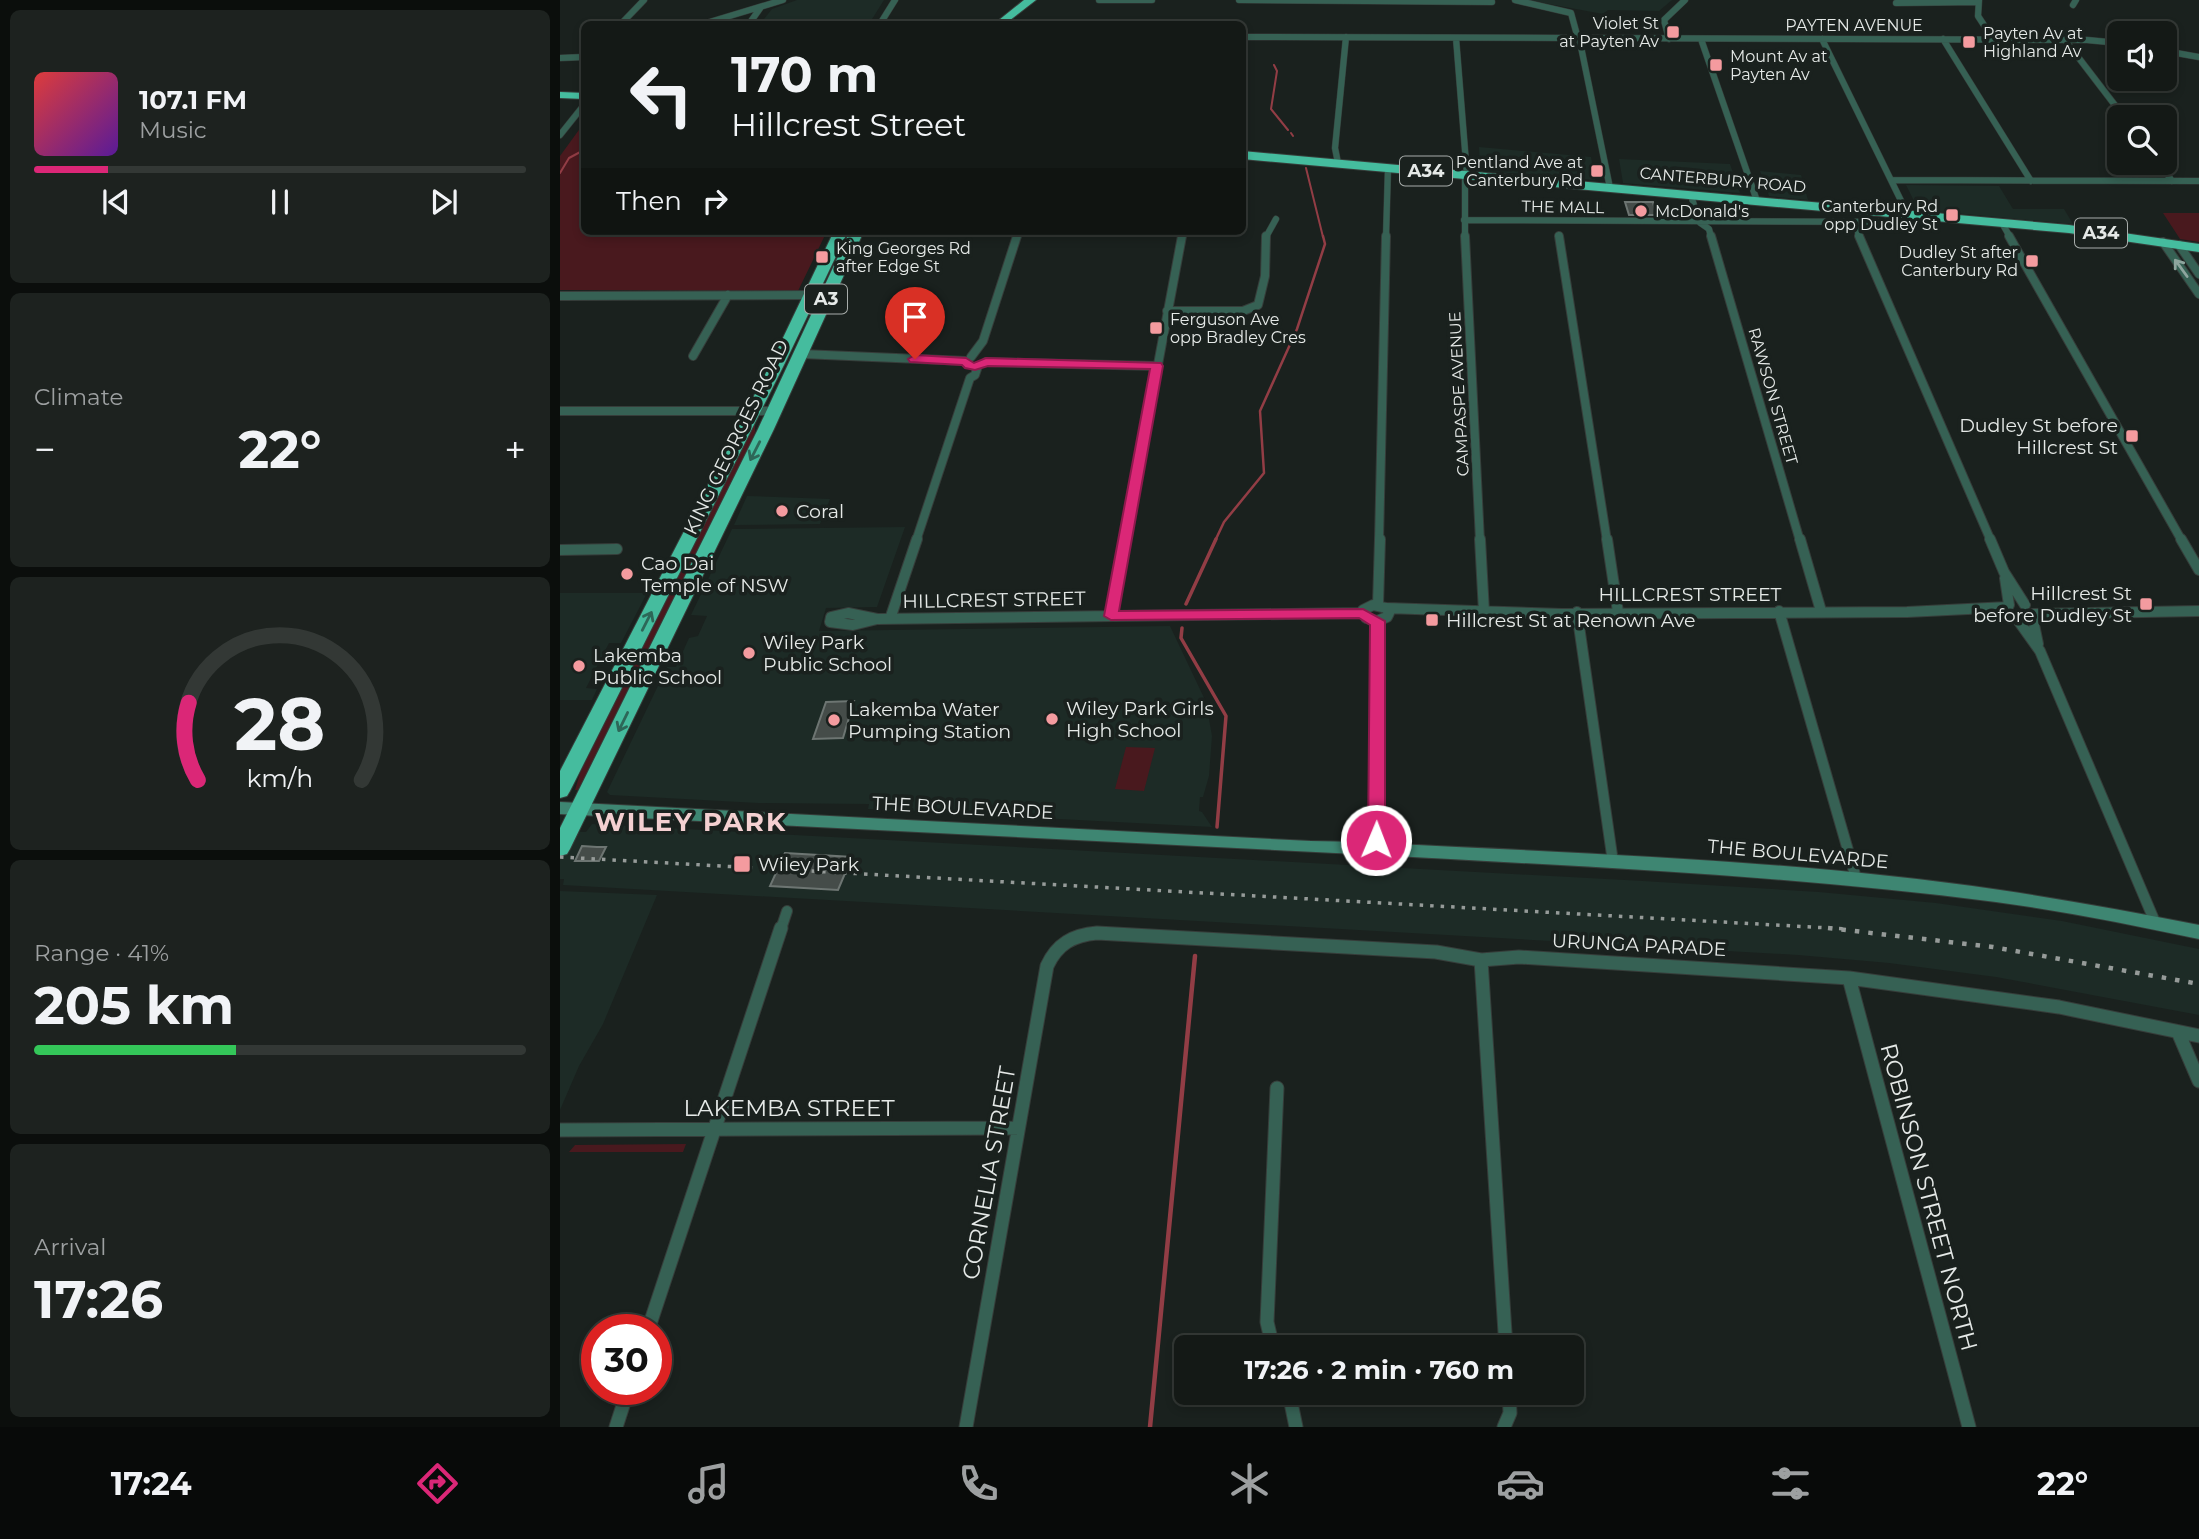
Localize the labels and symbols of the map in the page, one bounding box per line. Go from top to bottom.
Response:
place label: Violet St at Payten Av [1559,14,1659,51]
street label: PAYTEN AVENUE [1785,16,1923,35]
marker: Violet St at Payten Av [1665,24,1681,40]
place label: Payten Av at Highland Av [1983,24,2083,61]
marker: Payten Av at Highland Av [1961,34,1977,50]
place label: Mount Av at Payten Av [1730,47,1828,84]
marker: Mount Av at Payten Av [1708,57,1724,73]
place label: Pentland Ave at Canterbury Rd [1456,153,1583,190]
road number: A34 [1400,156,1452,186]
marker: Pentland Ave at Canterbury Rd [1589,163,1605,179]
street label: CANTERBURY ROAD [1639,163,1807,197]
street label: THE MALL [1521,197,1605,217]
place label: Canterbury Rd opp Dudley St [1821,197,1938,234]
place label: McDonald's [1655,202,1749,221]
marker: McDonald's [1633,203,1649,219]
marker: Canterbury Rd opp Dudley St [1944,207,1960,223]
road number: A34 [2075,218,2127,247]
place label: King Georges Rd after Edge St [836,239,971,276]
place label: Dudley St after Canterbury Rd [1899,243,2018,280]
marker: King Georges Rd after Edge St [814,249,830,265]
marker: Dudley St after Canterbury Rd [2024,253,2040,269]
one-way arrow [2173,259,2188,278]
road number: A3 [805,284,847,314]
pin [885,287,945,359]
place label: Ferguson Ave opp Bradley Cres [1170,310,1306,347]
street label: CAMPASPE AVENUE [1445,311,1473,477]
marker: Ferguson Ave opp Bradley Cres [1148,320,1164,336]
street label: RAWSON STREET [1744,325,1802,467]
street label: KING GEORGES ROAD [679,336,793,538]
place label: Dudley St before Hillcrest St [1959,414,2118,459]
marker: Dudley St before Hillcrest St [2124,428,2140,444]
one-way arrow [748,440,762,461]
place label: Coral [796,500,844,523]
marker: Coral [774,503,790,519]
place label: Cao Dai Temple of NSW [641,552,789,597]
marker: Cao Dai Temple of NSW [619,566,635,582]
place label: Hillcrest St before Dudley St [1973,582,2132,627]
street label: HILLCREST STREET [1598,583,1782,606]
street label: HILLCREST STREET [902,587,1086,613]
marker: Hillcrest St before Dudley St [2138,596,2154,612]
place label: Hillcrest St at Renown Ave [1446,609,1695,632]
one-way arrow [640,612,654,632]
marker: Hillcrest St at Renown Ave [1424,612,1440,628]
place label: Wiley Park Public School [763,631,892,676]
place label: Lakemba Public School [593,644,722,689]
marker: Wiley Park Public School [741,645,757,661]
marker: Lakemba Public School [571,658,587,674]
place label: Wiley Park Girls High School [1066,697,1214,742]
place label: Lakemba Water Pumping Station [848,698,1011,743]
one-way arrow [615,711,629,732]
marker: Wiley Park Girls High School [1044,711,1060,727]
marker: Lakemba Water Pumping Station [826,712,842,728]
street label: THE BOULEVARDE [872,792,1054,824]
position arrow [1339,803,1413,877]
district label: WILEY PARK [595,806,787,838]
street label: THE BOULEVARDE [1707,835,1889,873]
place label: Wiley Park [758,853,860,876]
marker: Wiley Park [732,854,752,874]
street label: URUNGA PARADE [1551,929,1727,961]
street label: ROBINSON STREET NORTH [1874,1040,1984,1354]
street label: CORNELIA STREET [956,1063,1022,1282]
street label: LAKEMBA STREET [683,1094,895,1122]
speed limit sign: 30 [581,1314,672,1405]

